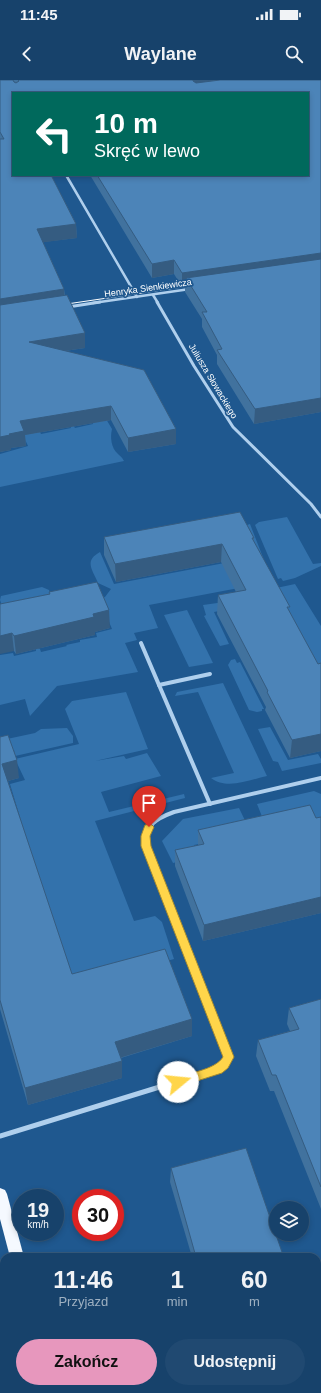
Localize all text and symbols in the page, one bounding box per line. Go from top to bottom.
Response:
text: 11:45 [20,6,58,23]
icon: back [16,43,38,65]
icon: search [283,43,305,65]
text: Waylane [124,44,197,64]
icon: left [28,108,80,160]
text: 10 m [94,108,158,139]
text: Skręć w lewo [94,141,200,161]
street label: Henryka Sienkiewicza [104,277,192,299]
street label: Juliusza Słowackiego [187,342,239,420]
pin [132,786,166,827]
icon: arrive [138,792,160,814]
position arrow [157,1061,199,1103]
speed limit sign: 30 [72,1189,124,1241]
text: 19 [27,1199,49,1221]
map controls [269,1201,309,1241]
button: layers [269,1201,309,1241]
text: km/h [27,1219,49,1230]
text: 11:46 [53,1266,113,1293]
text: 1 [170,1266,184,1293]
text: 60 [241,1266,268,1293]
text: Przyjazd [58,1294,108,1309]
text: min [167,1294,188,1309]
text: m [249,1294,260,1309]
button: Zakończ [16,1339,157,1385]
button: Udostępnij [165,1339,305,1385]

